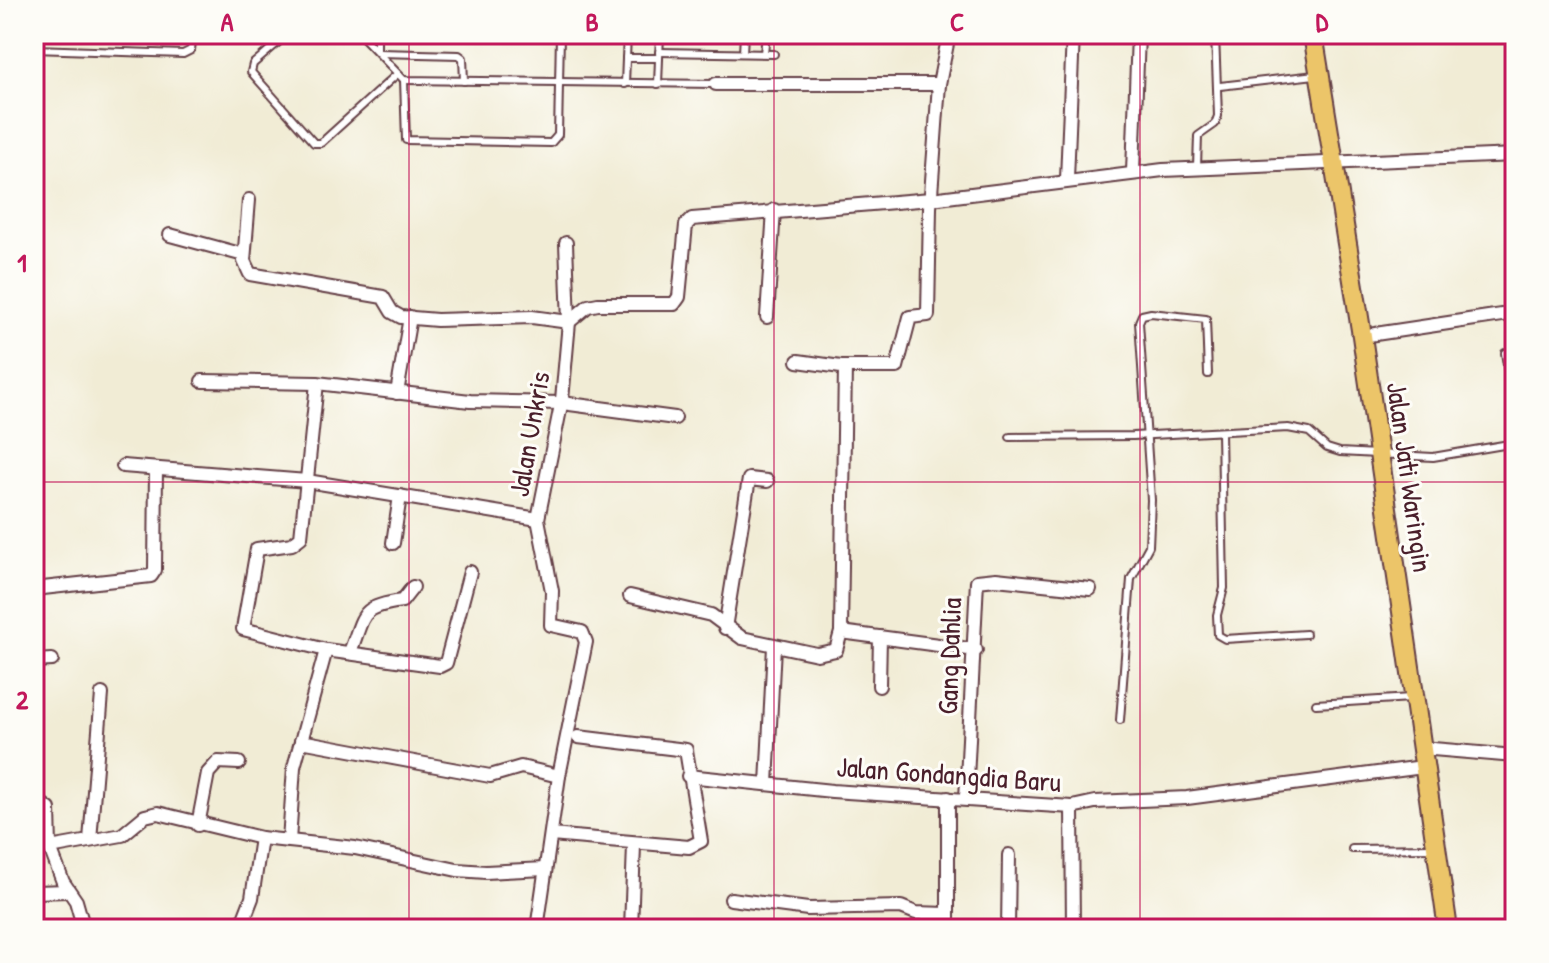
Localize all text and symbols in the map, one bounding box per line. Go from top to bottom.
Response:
text: A [221,4,234,39]
text: B [585,4,599,39]
text: C [950,4,964,39]
text: D [1316,4,1329,39]
text: 1 [17,245,27,280]
street label: Jalan Unkris [499,368,559,500]
street label: Jalan Jati Waringin [1378,379,1442,575]
street label: Gang Dahlia [928,597,970,715]
text: 2 [16,682,29,717]
street label: Jalan Gondangdia Baru [835,747,1063,801]

